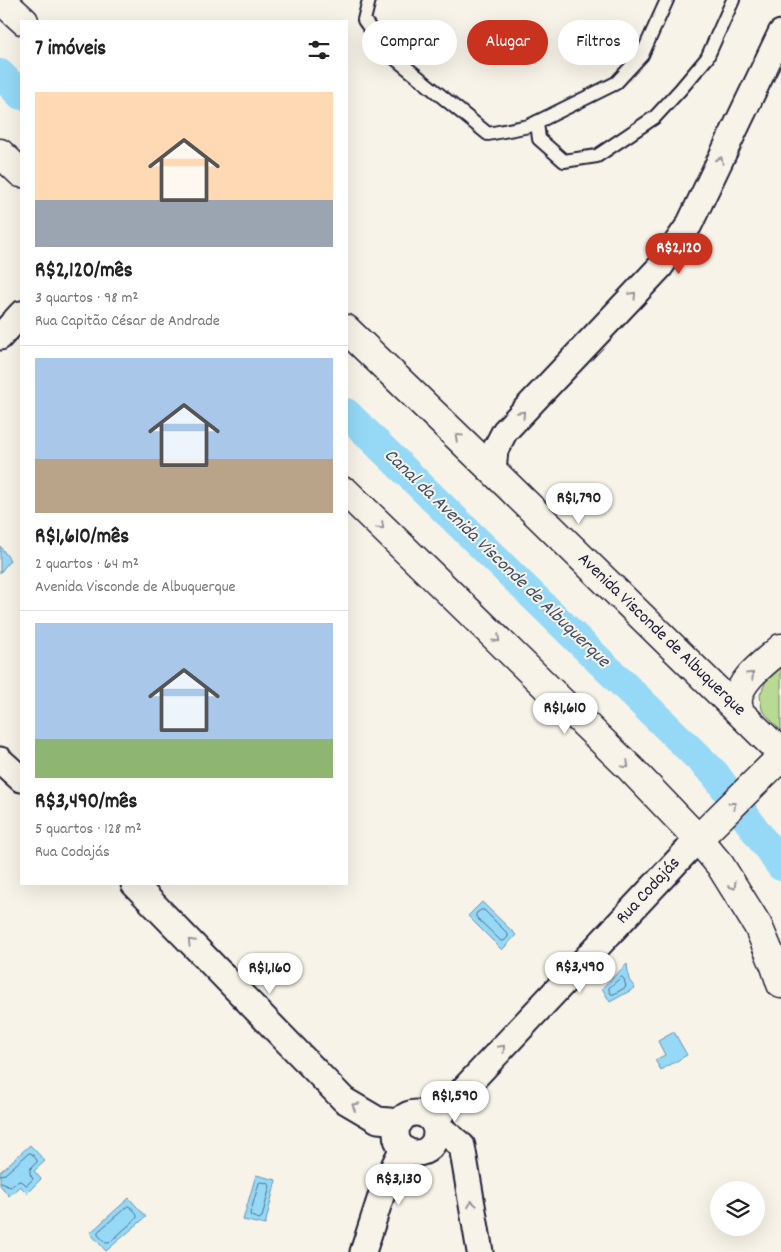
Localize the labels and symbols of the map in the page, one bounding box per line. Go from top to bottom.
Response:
one-way arrow [714,156,724,165]
pin: R$2,120 [633,232,725,275]
one-way arrow [627,292,636,301]
one-way arrow [516,410,525,419]
one-way arrow [455,434,464,443]
water label: Canal da Avenida Visconde de Albuquerque [377,443,616,676]
pin: R$1,790 [533,482,625,525]
one-way arrow [375,520,384,529]
street label: Avenida Visconde de Albuquerque [571,548,751,722]
one-way arrow [491,633,500,642]
one-way arrow [746,672,755,681]
pin: R$1,610 [519,692,611,735]
one-way arrow [620,759,629,768]
one-way arrow [727,801,736,810]
street label: Rua Codajás [611,852,687,930]
one-way arrow [727,881,737,890]
one-way arrow [188,939,197,948]
pin: R$1,160 [224,952,316,995]
pin: R$3,490 [534,952,626,994]
one-way arrow [496,1045,505,1054]
pin: R$1,590 [409,1080,501,1123]
one-way arrow [352,1103,361,1113]
pin: R$3,130 [353,1164,445,1206]
one-way arrow [468,1200,478,1208]

